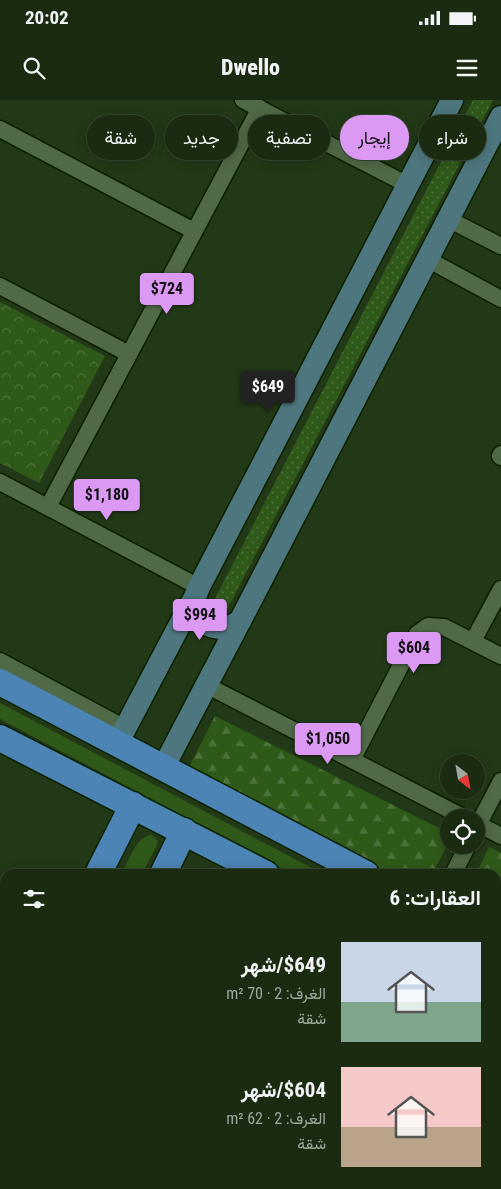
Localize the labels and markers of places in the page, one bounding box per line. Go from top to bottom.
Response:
pin: $724 [137,272,197,315]
pin: $649 [238,370,298,413]
pin: $1,180 [66,478,148,521]
pin: $994 [170,598,230,641]
pin: $604 [384,632,444,674]
pin: $1,050 [287,722,369,765]

